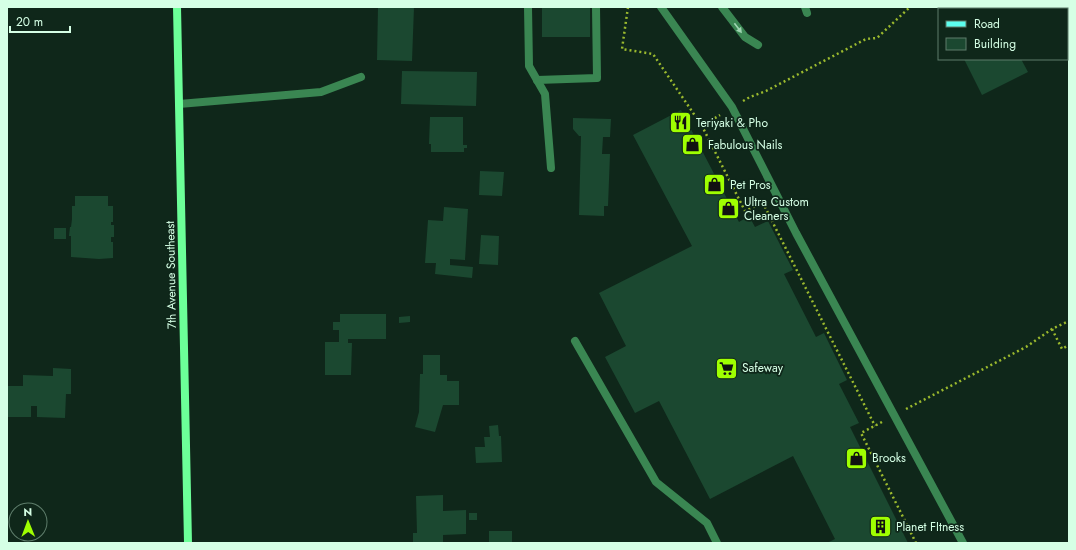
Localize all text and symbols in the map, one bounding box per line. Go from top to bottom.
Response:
scale bar [10,8,70,34]
legend [938,8,1068,60]
text: 20 m [16,13,43,31]
text: Road [974,15,1000,33]
one-way arrow [734,23,742,33]
text: Building [974,35,1016,53]
restaurant icon: Teriyaki & Pho [668,110,694,136]
place label: Teriyaki & Pho [696,114,768,132]
shop icon: Fabulous Nails [679,132,705,158]
place label: Fabulous Nails [708,136,783,154]
shop icon: Pet Pros [701,172,727,198]
place label: Pet Pros [730,176,771,194]
place label: Ultra Custom Cleaners [744,193,809,225]
shop icon: Ultra Custom Cleaners [715,196,741,222]
street label: 7th Avenue Southeast [161,221,181,329]
supermarket icon: Safeway [713,355,739,381]
place label: Safeway [742,359,784,377]
shop icon: Brooks [843,445,869,471]
place label: Brooks [872,449,906,467]
north arrow [8,502,48,542]
text: N [23,504,32,520]
building icon: Planet FItness [867,514,893,540]
place label: Planet FItness [896,518,964,536]

